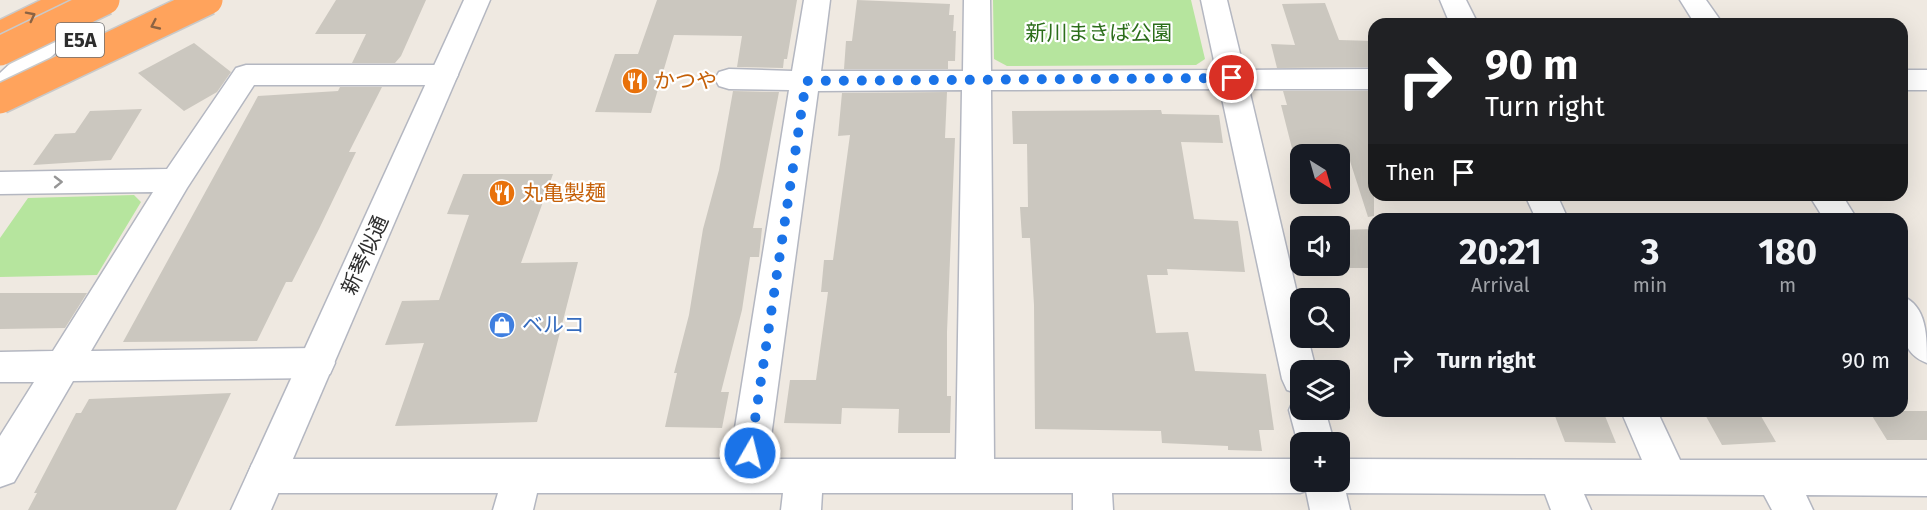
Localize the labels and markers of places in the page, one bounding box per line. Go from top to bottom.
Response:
pin [1206,52,1257,103]
restaurant icon: かつや [620,66,650,96]
place label: かつや [654,68,717,94]
restaurant icon: 丸亀製麺 [487,178,517,208]
place label: 丸亀製麺 [522,180,606,206]
shop icon: ベルコ [487,310,517,340]
place label: ベルコ [522,312,585,338]

